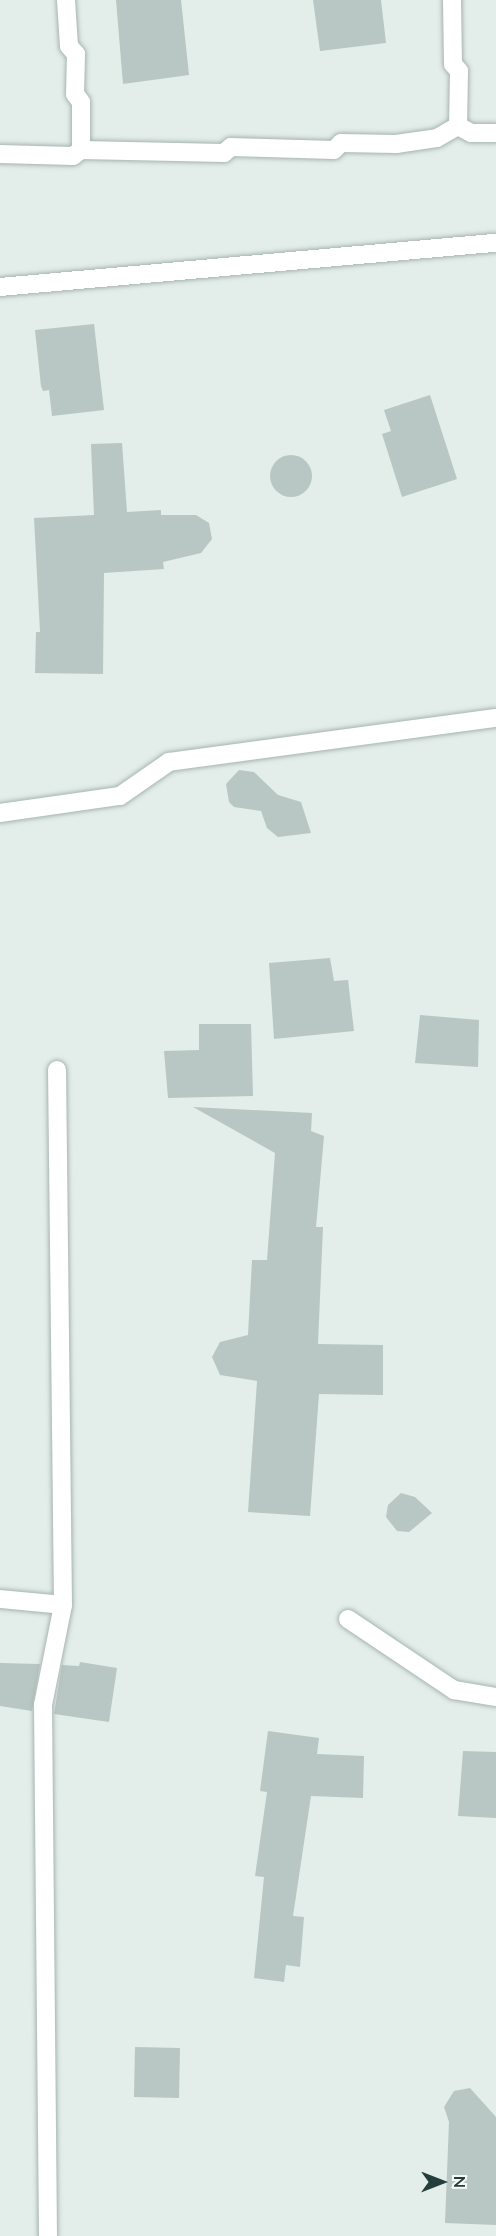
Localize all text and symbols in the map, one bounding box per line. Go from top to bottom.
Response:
north arrow [412,2152,472,2212]
text: N [451,2176,470,2188]

